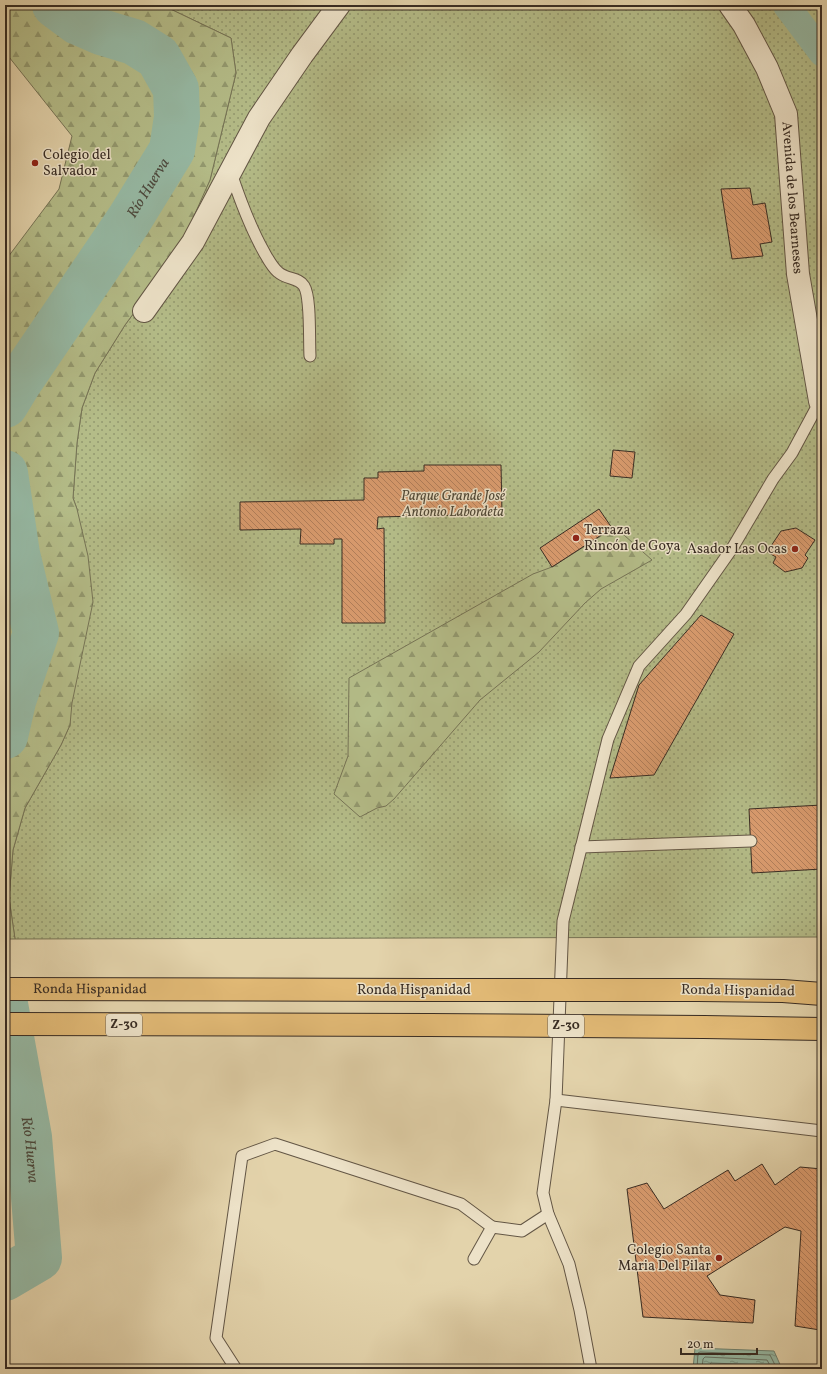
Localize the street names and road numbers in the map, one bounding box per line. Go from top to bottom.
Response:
street label: Avenida de los Bearneses [777,121,807,275]
street label: Ronda Hispanidad [33,980,147,999]
street label: Ronda Hispanidad [357,981,471,1000]
street label: Ronda Hispanidad [681,981,795,1001]
road number: Z-30 [106,1014,142,1036]
road number: Z-30 [548,1015,584,1037]

